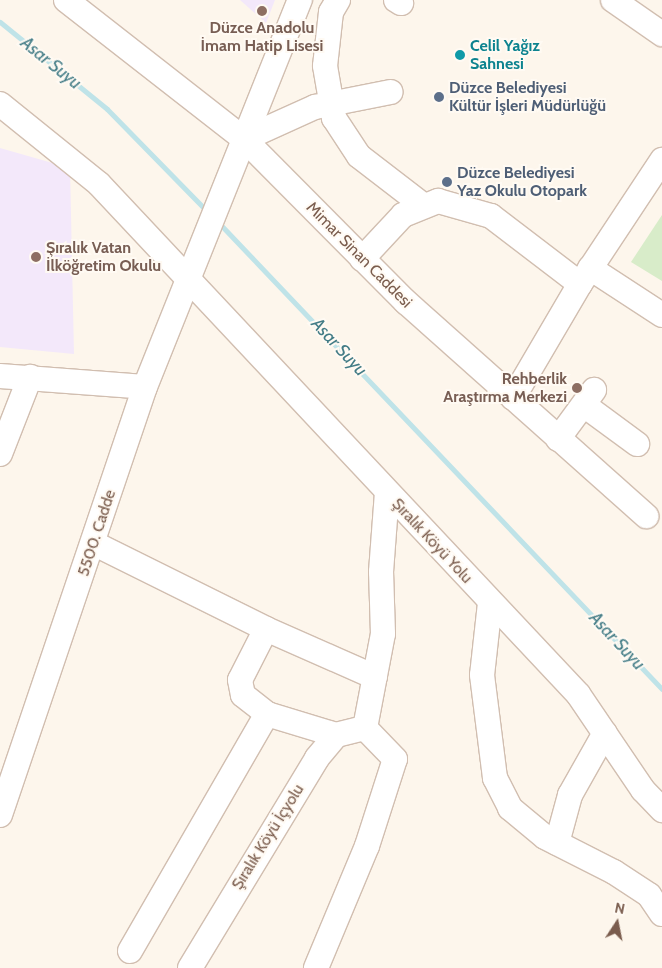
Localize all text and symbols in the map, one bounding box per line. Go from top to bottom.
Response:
marker: Düzce Anadolu İmam Hatip Lisesi [256,5,268,17]
place label: Düzce Anadolu İmam Hatip Lisesi [201,18,323,56]
water label: Asar Suyu [16,32,86,94]
place label: Celil Yağız Sahnesi [470,36,540,74]
marker: Celil Yağız Sahnesi [454,49,466,61]
place label: Düzce Belediyesi Kültür İşleri Müdürlüğü [449,78,606,116]
marker: Düzce Belediyesi Kültür İşleri Müdürlüğü [433,91,445,103]
place label: Düzce Belediyesi Yaz Okulu Otopark [457,163,587,201]
marker: Düzce Belediyesi Yaz Okulu Otopark [441,176,453,188]
street label: Mimar Sinan Caddesi [302,198,416,312]
place label: Şıralık Vatan İlköğretim Okulu [46,238,161,276]
marker: Şıralık Vatan İlköğretim Okulu [30,251,42,263]
water label: Asar Suyu [307,313,371,381]
place label: Rehberlik Araştırma Merkezi [443,369,567,407]
marker: Rehberlik Araştırma Merkezi [571,382,583,394]
street label: 5500. Cadde [74,487,120,579]
street label: Şıralık Köyü Yolu [388,495,476,587]
water label: Asar Suyu [585,607,649,675]
street label: Şıralık Köyü İçyolu [228,781,308,893]
north arrow [592,898,642,948]
text: N [613,898,626,918]

